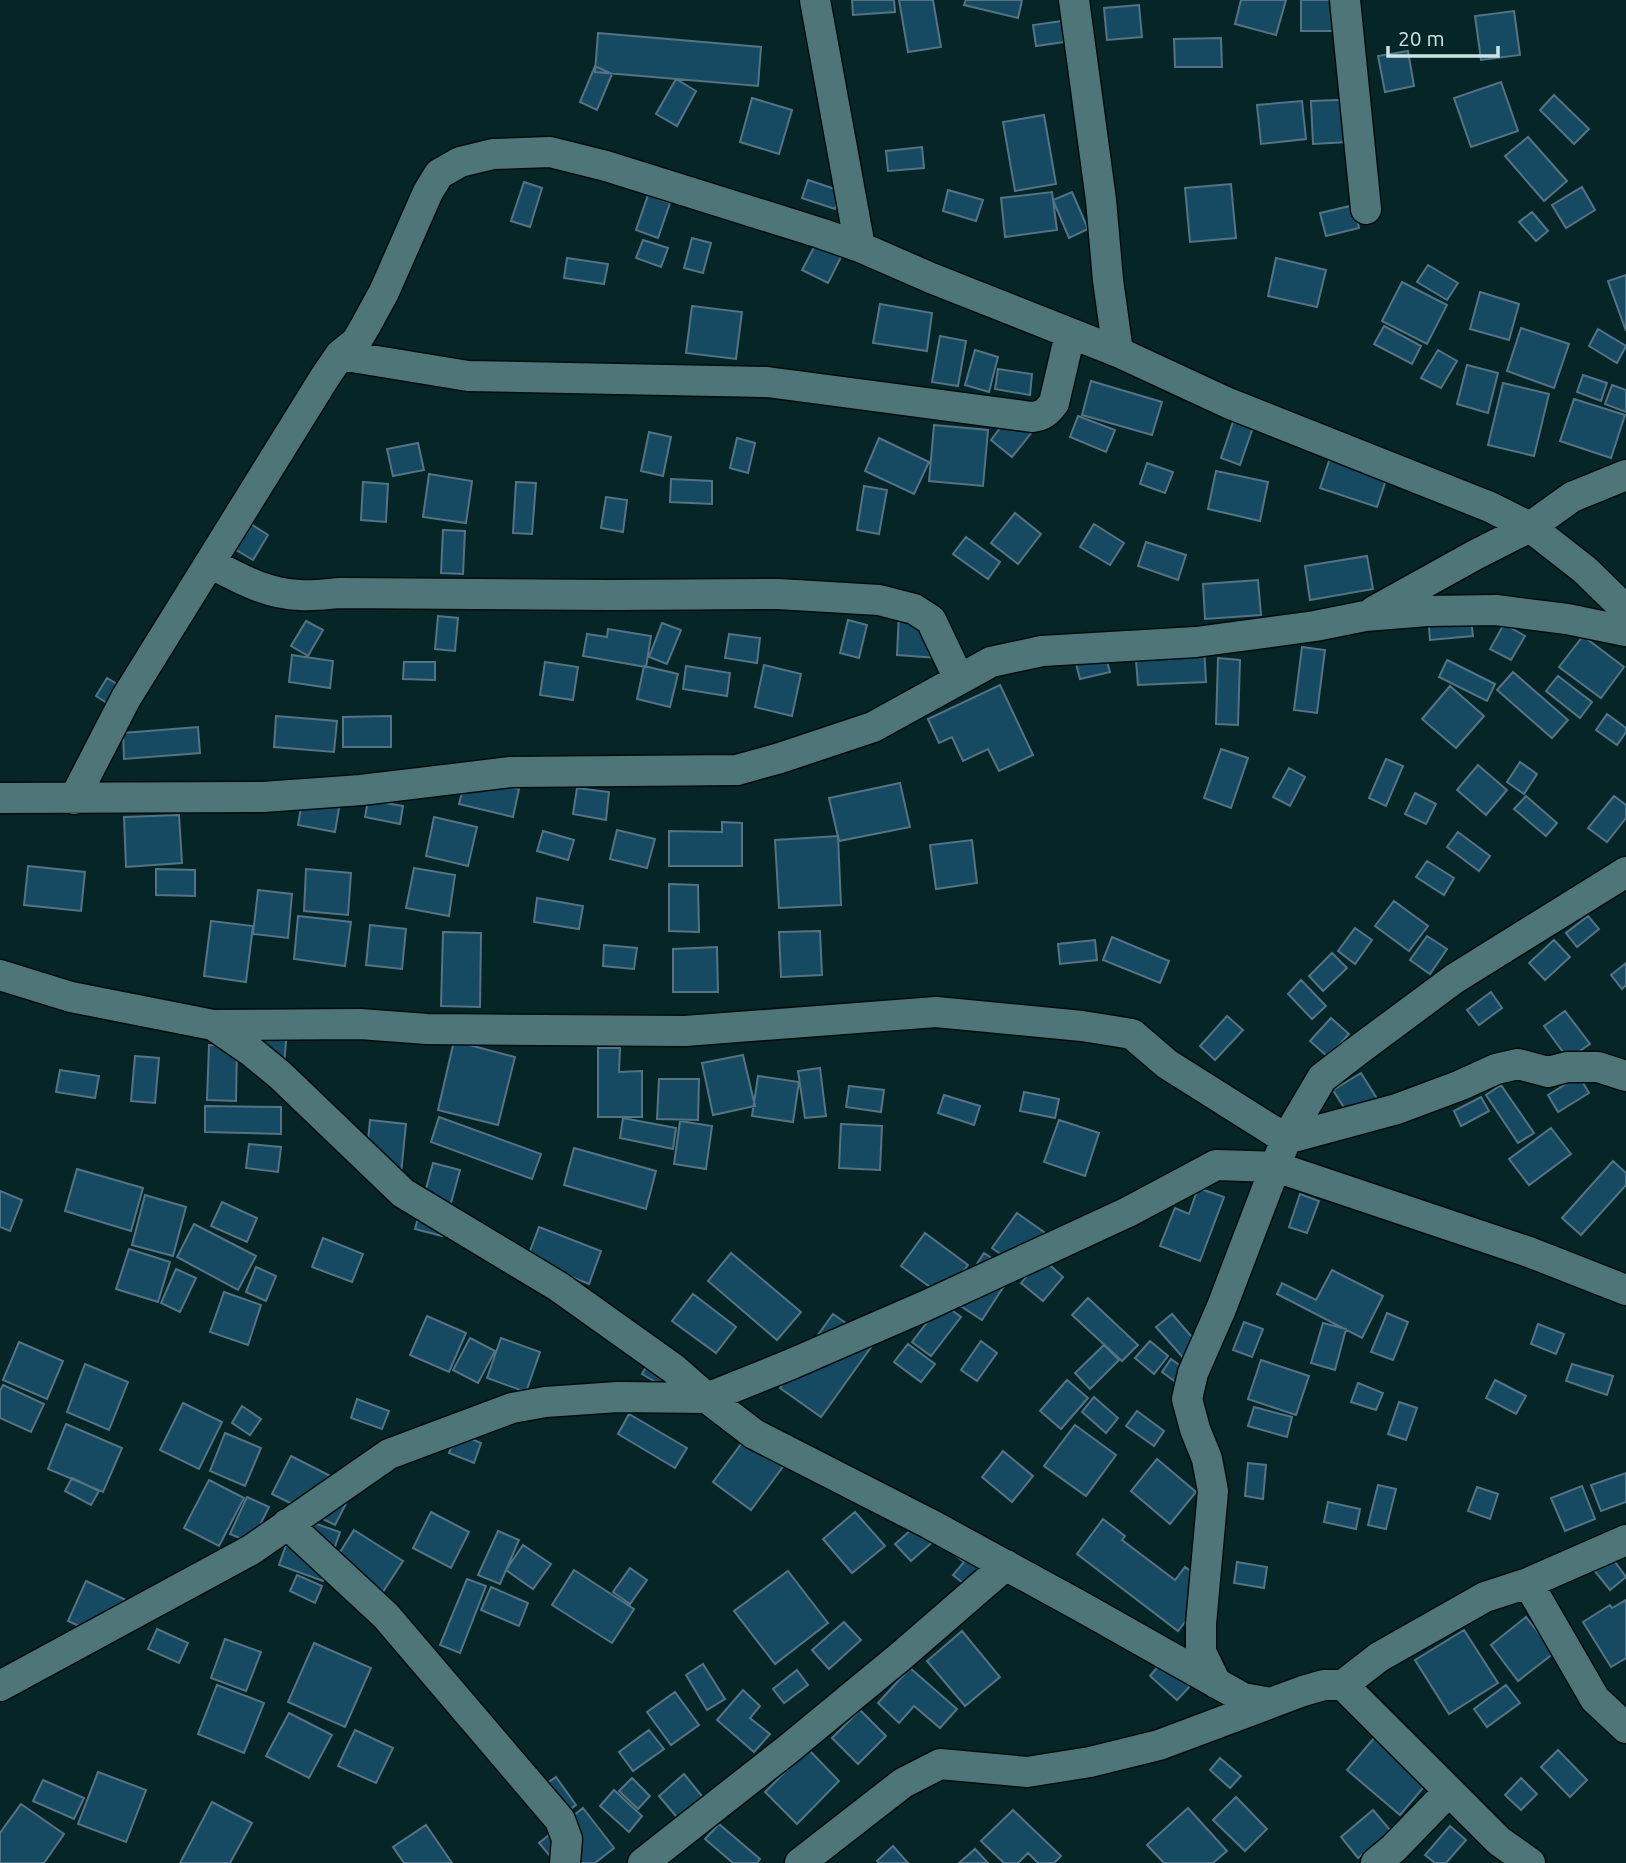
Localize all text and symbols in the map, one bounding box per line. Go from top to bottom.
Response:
scale bar [1388,14,1498,58]
text: 20 m [1398,26,1445,50]

